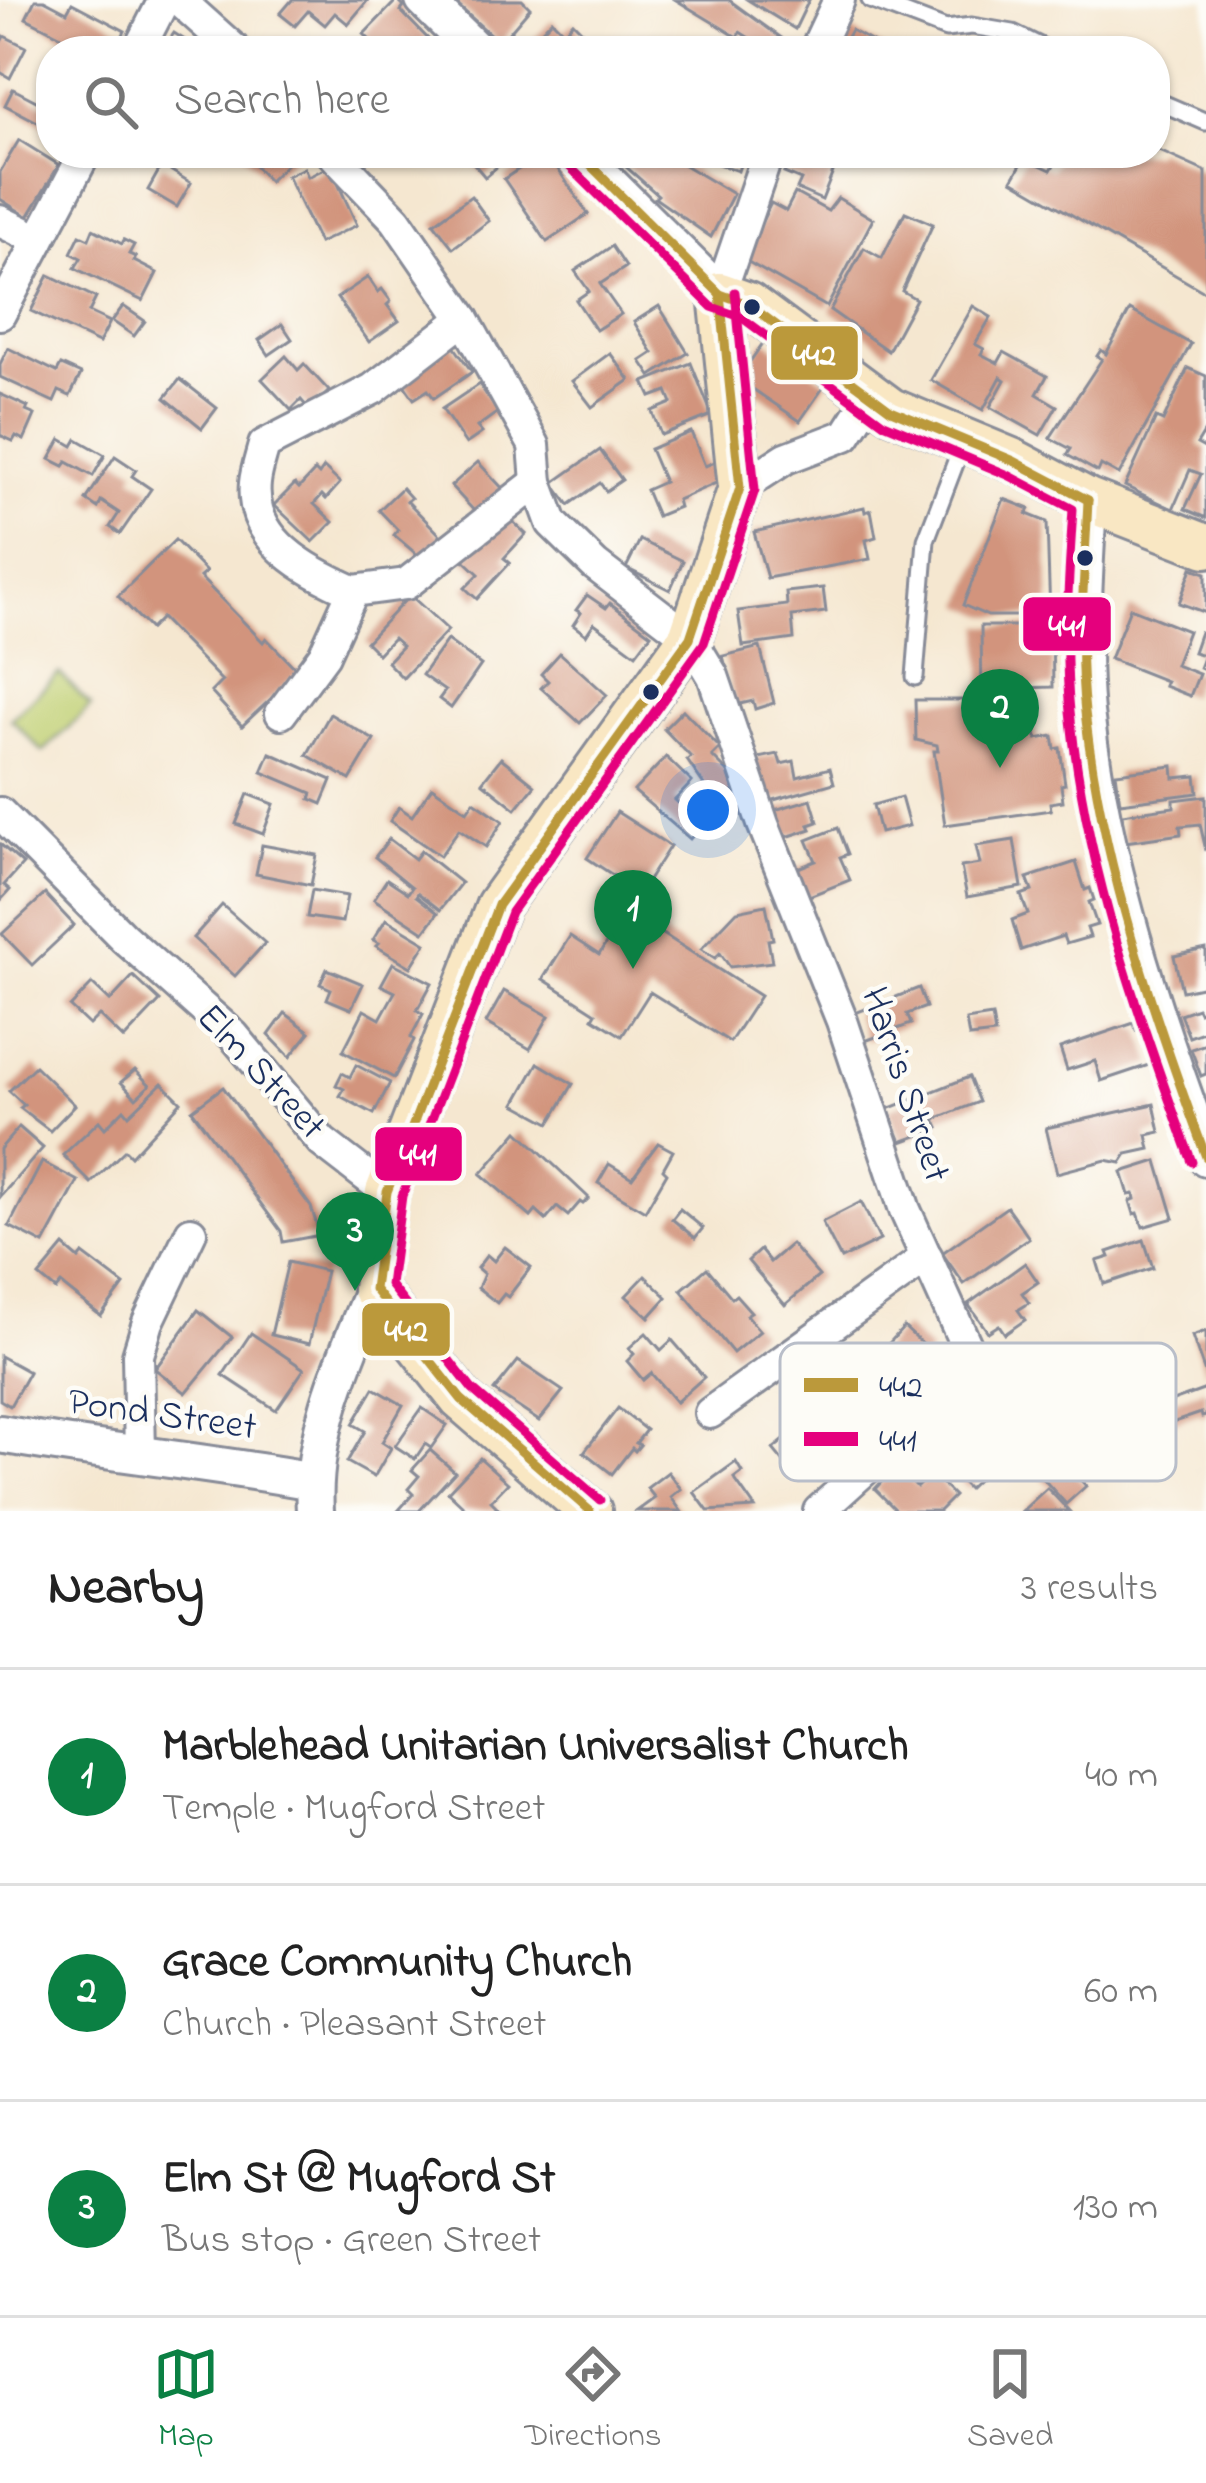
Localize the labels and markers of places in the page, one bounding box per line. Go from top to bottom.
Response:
unlabelled marker [741,296,763,318]
unlabelled marker [1074,547,1096,569]
pin: 2 [961,669,1039,768]
unlabelled marker [640,681,662,703]
pin: 1 [594,870,672,969]
pin: 3 [316,1192,394,1291]

